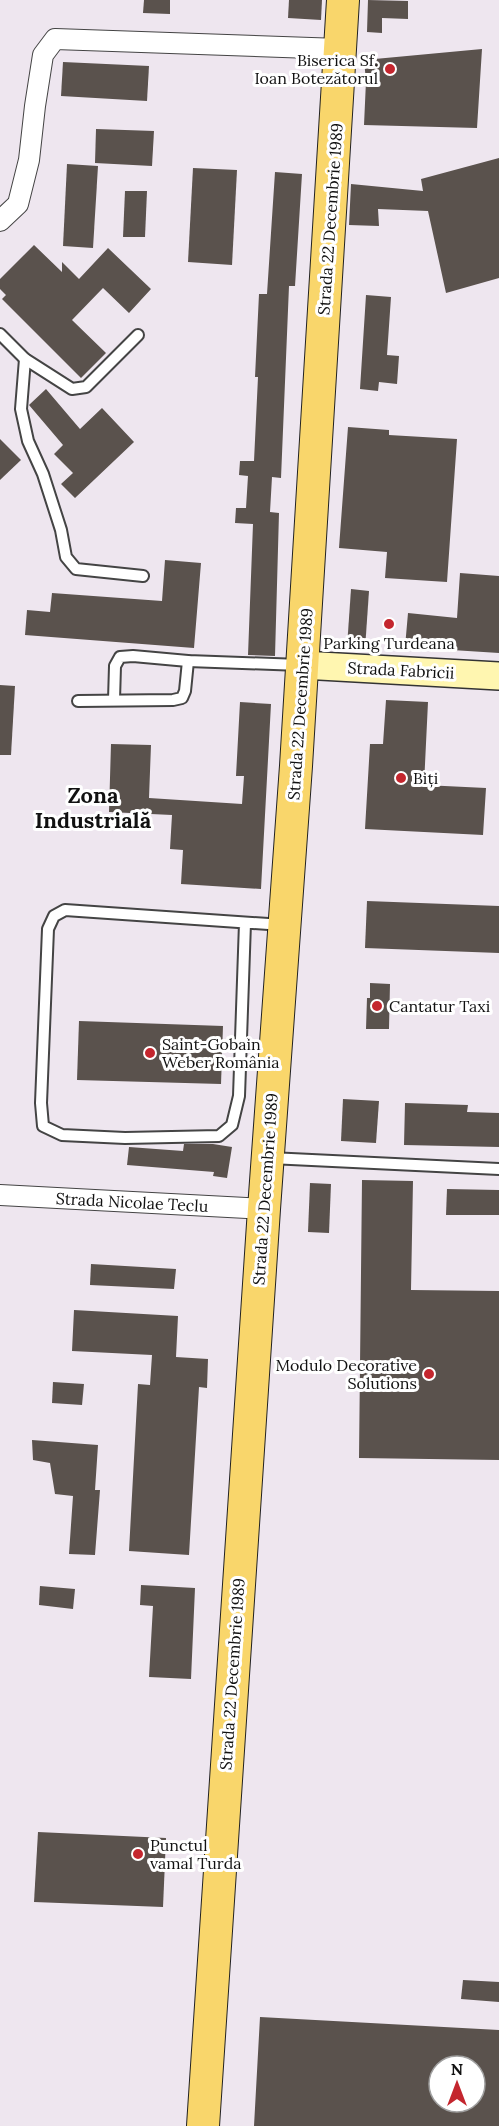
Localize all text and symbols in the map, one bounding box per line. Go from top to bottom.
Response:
place label: Biserica Sf. Ioan Botezătorul [255,50,378,88]
marker: Biserica Sf. Ioan Botezătorul [383,62,397,76]
street label: Strada 22 Decembrie 1989 [313,122,347,316]
street label: Strada 22 Decembrie 1989 [283,607,317,801]
marker: Parking Turdeana [382,617,396,631]
place label: Parking Turdeana [323,633,455,653]
street label: Strada Fabricii [347,657,455,683]
place label: Biți [413,768,438,788]
marker: Biți [394,771,408,785]
district label: Zona Industrială [35,781,152,834]
place label: Cantatur Taxi [389,996,490,1016]
marker: Cantatur Taxi [370,999,384,1013]
place label: Saint-Gobain Weber România [162,1034,279,1072]
marker: Saint-Gobain Weber România [143,1046,157,1060]
street label: Strada 22 Decembrie 1989 [248,1092,282,1286]
street label: Strada Nicolae Teclu [55,1188,209,1216]
place label: Modulo Decorative Solutions [275,1355,417,1393]
marker: Modulo Decorative Solutions [422,1367,436,1381]
street label: Strada 22 Decembrie 1989 [215,1577,249,1771]
place label: Punctul vamal Turda [150,1835,242,1873]
marker: Punctul vamal Turda [131,1847,145,1861]
north arrow [427,2054,487,2114]
text: N [451,2059,463,2079]

